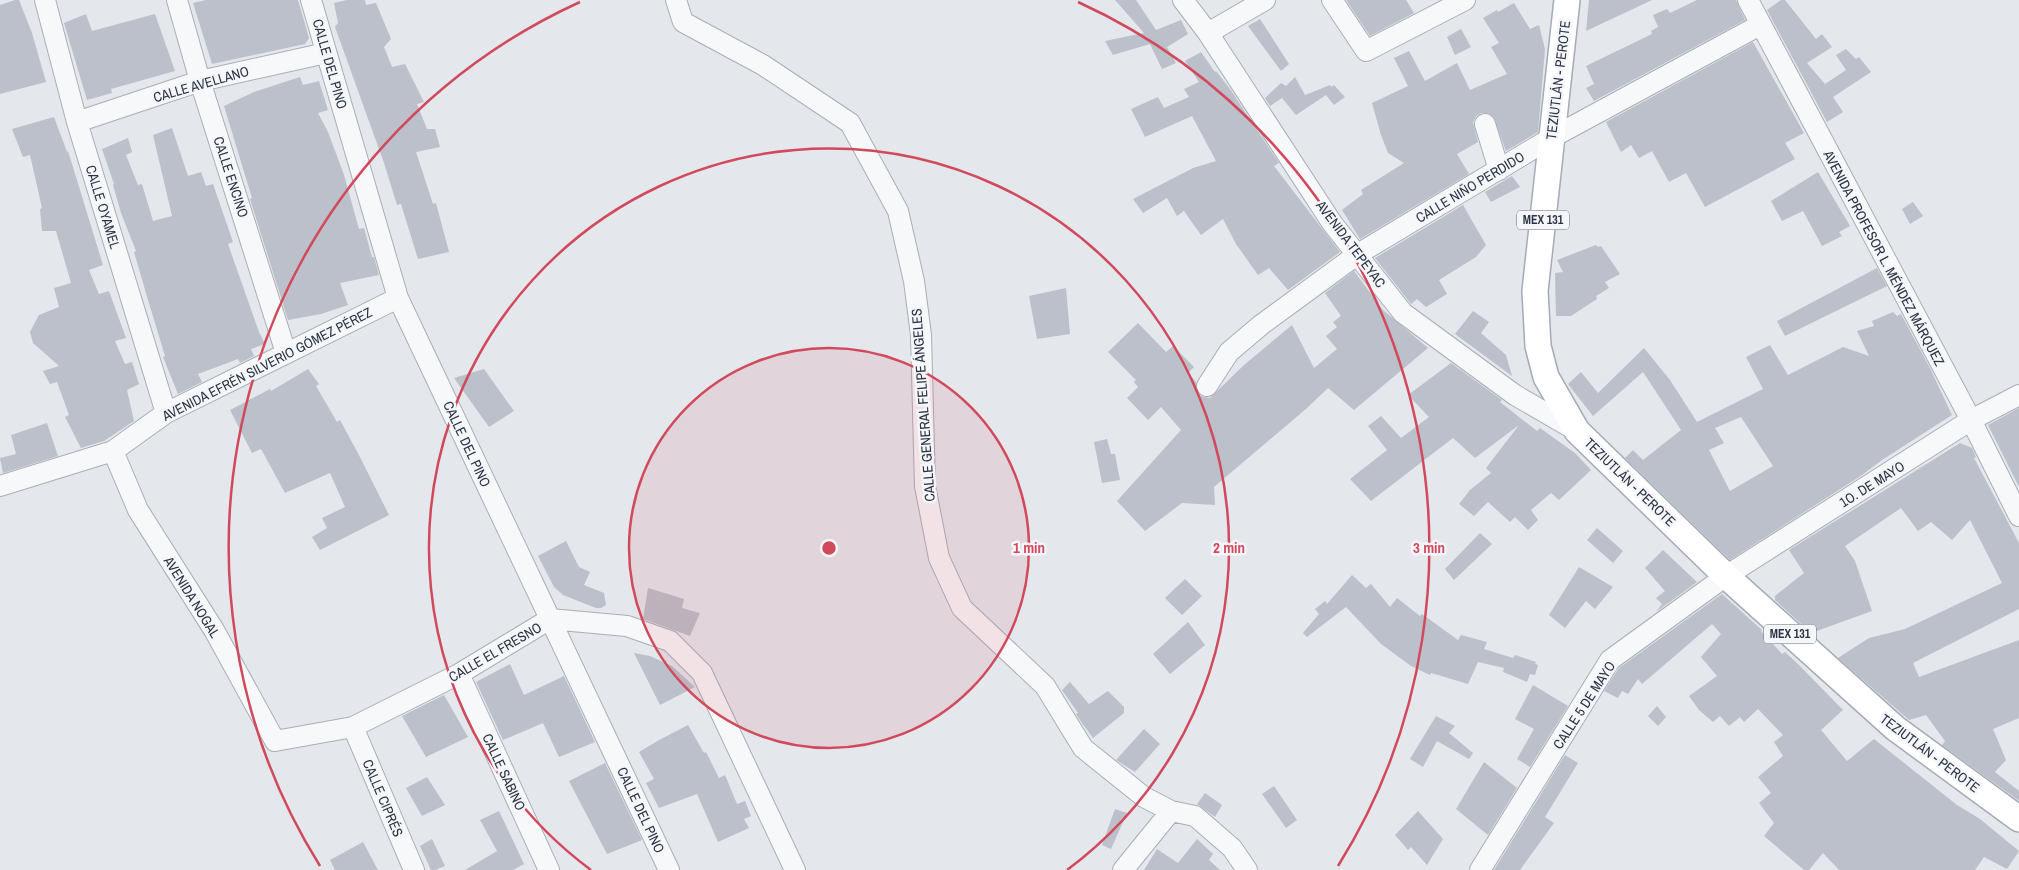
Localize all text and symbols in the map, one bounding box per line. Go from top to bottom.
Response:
street label: CALLE DEL PINO [309,17,351,111]
street label: TEZIUTLÁN - PEROTE [1542,19,1574,141]
street label: CALLE AVELLANO [151,62,251,106]
street label: CALLE ENCINO [209,134,253,220]
street label: AVENIDA PROFESOR L. MÉNDEZ MÁRQUEZ [1819,146,1949,369]
street label: CALLE NIÑO PERDIDO [1412,147,1528,227]
street label: CALLE OYAMEL [82,163,124,252]
street label: AVENIDA TEPEYAC [1312,196,1390,291]
road number: MEX 131 [1517,210,1569,230]
street label: AVENIDA EFRÉN SILVERIO GÓMEZ PÉREZ [158,303,375,425]
street label: CALLE GENERAL FELIPE ÁNGELES [907,307,939,502]
street label: CALLE DEL PINO [439,398,495,490]
street label: TEZIUTLÁN - PEROTE [1581,434,1679,530]
street label: 1O. DE MAYO [1836,457,1908,511]
text: 1 min [1013,537,1045,558]
text: 2 min [1213,537,1245,558]
text: 3 min [1413,537,1445,558]
centre of rings [820,539,838,557]
street label: AVENIDA NOGAL [159,552,224,641]
street label: CALLE EL FRESNO [445,618,545,686]
road number: MEX 131 [1764,624,1816,644]
street label: CALLE 5 DE MAYO [1549,658,1619,752]
street label: TEZIUTLÁN - PEROTE [1877,710,1983,796]
street label: CALLE SABINO [478,731,530,813]
street label: CALLE CIPRÉS [359,757,407,840]
street label: CALLE DEL PINO [613,764,669,856]

